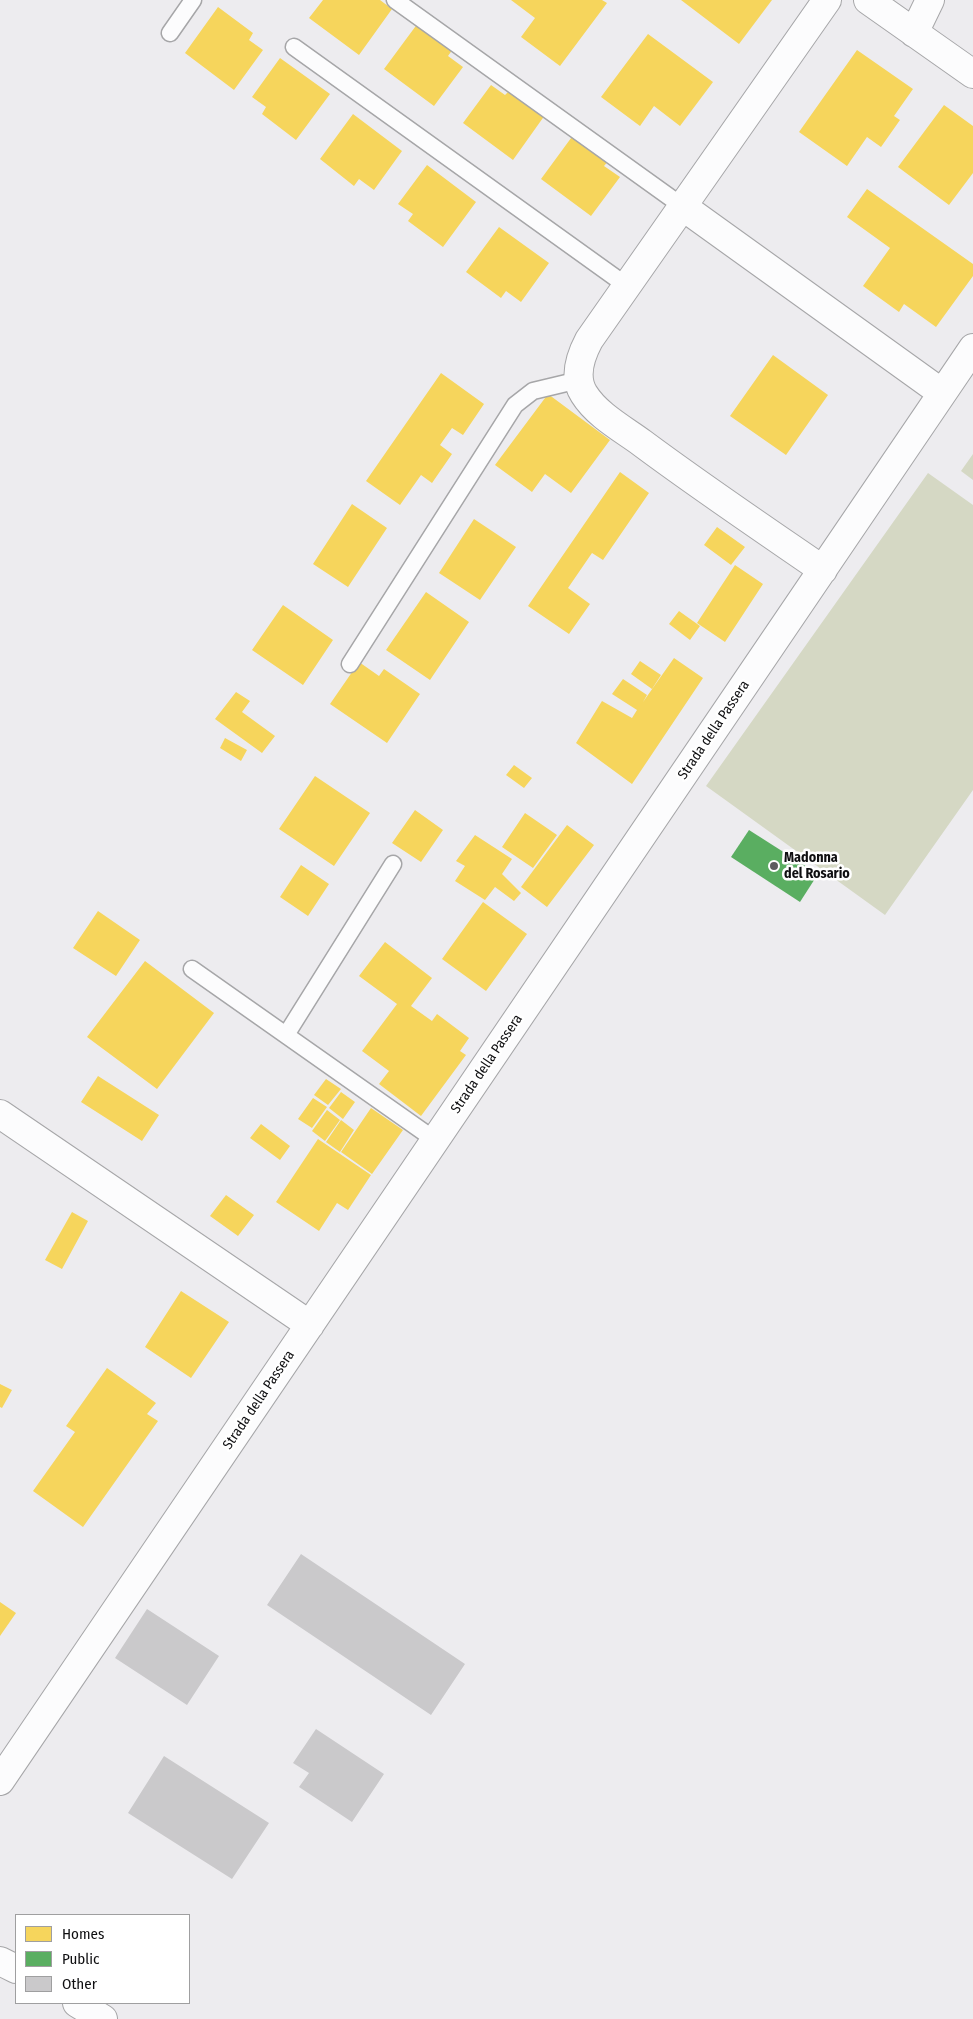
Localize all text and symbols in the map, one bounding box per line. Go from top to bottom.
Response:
street label: Strada della Passera [675,677,753,783]
place label: Madonna del Rosario [784,850,850,882]
marker: Madonna del Rosario [768,860,780,872]
street label: Strada della Passera [448,1011,526,1117]
street label: Strada della Passera [220,1347,298,1453]
legend [15,1914,190,2004]
text: Homes [62,1925,104,1943]
text: Public [62,1950,99,1968]
text: Other [62,1975,97,1993]

